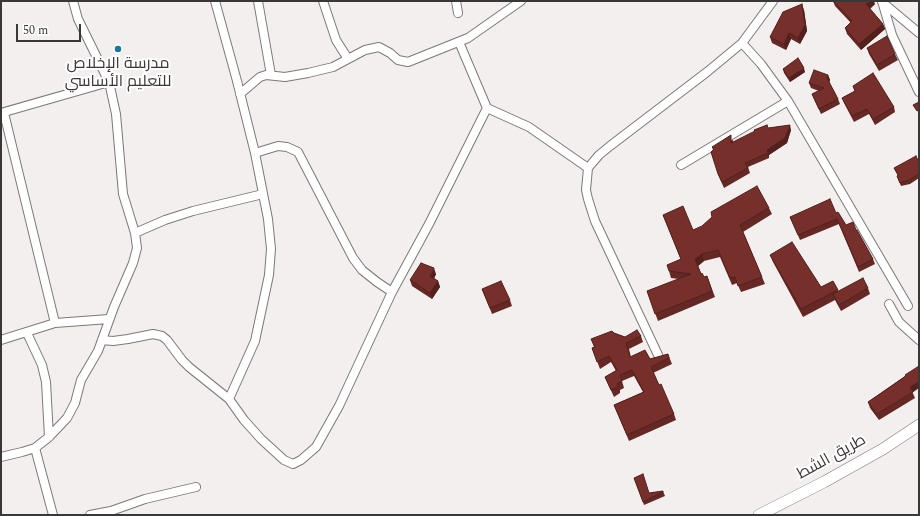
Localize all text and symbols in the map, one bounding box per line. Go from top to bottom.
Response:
scale bar [18,16,83,42]
text: 50 m [23,21,48,40]
marker: مدرسة الإخلاص للتعليم الأساسي [113,44,123,54]
place label: مدرسة الإخلاص للتعليم الأساسي [65,55,171,93]
street label: طريق الشط [794,431,870,485]

